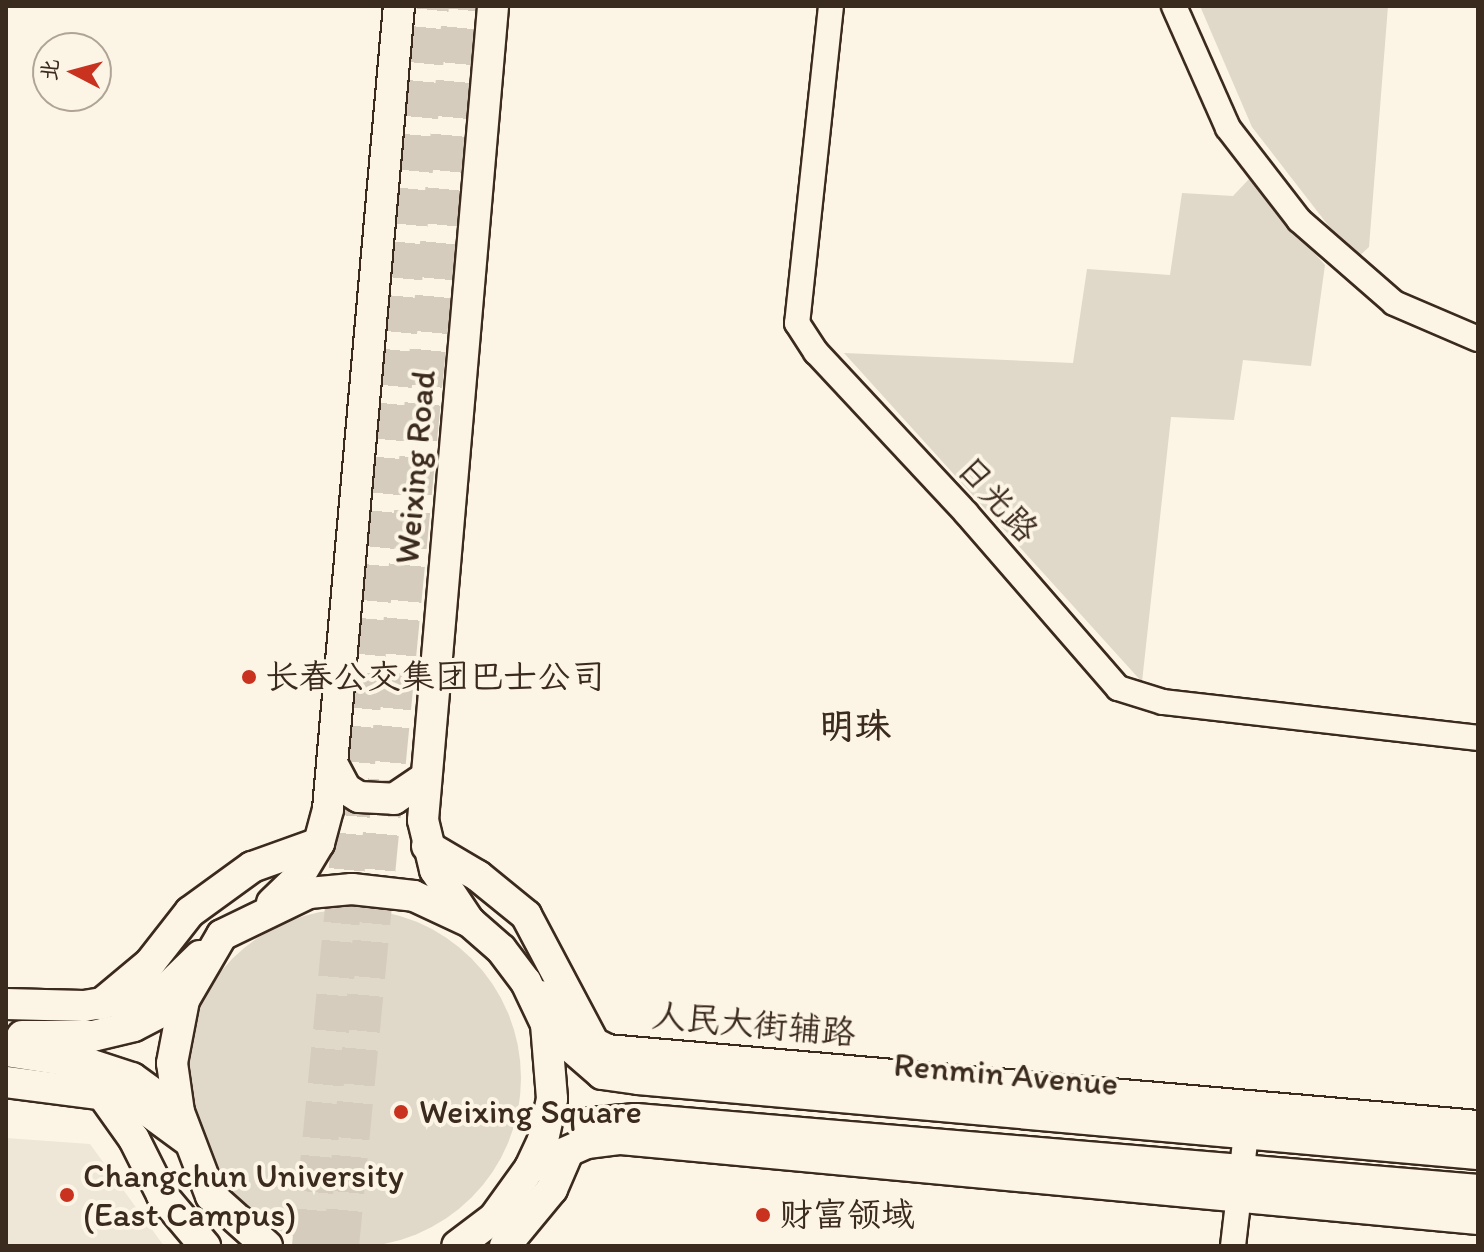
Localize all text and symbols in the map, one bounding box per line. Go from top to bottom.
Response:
north arrow [32,32,112,112]
text: 北 [35,57,64,82]
street label: Weixing Road [386,368,444,566]
street label: 日光路 [949,447,1047,551]
place label: 长春公交集团巴士公司 [265,657,605,697]
marker: 长春公交集团巴士公司 [240,668,258,686]
district label: 明珠 [819,704,891,748]
street label: 人民大街辅路 [651,995,857,1053]
street label: Renmin Avenue [892,1044,1120,1104]
place label: Weixing Square [419,1092,642,1132]
marker: Weixing Square [390,1101,412,1123]
place label: Changchun University (East Campus) [83,1155,404,1234]
marker: Changchun University (East Campus) [58,1186,76,1204]
place label: 财富领域 [779,1195,915,1235]
marker: 财富领域 [754,1206,772,1224]

